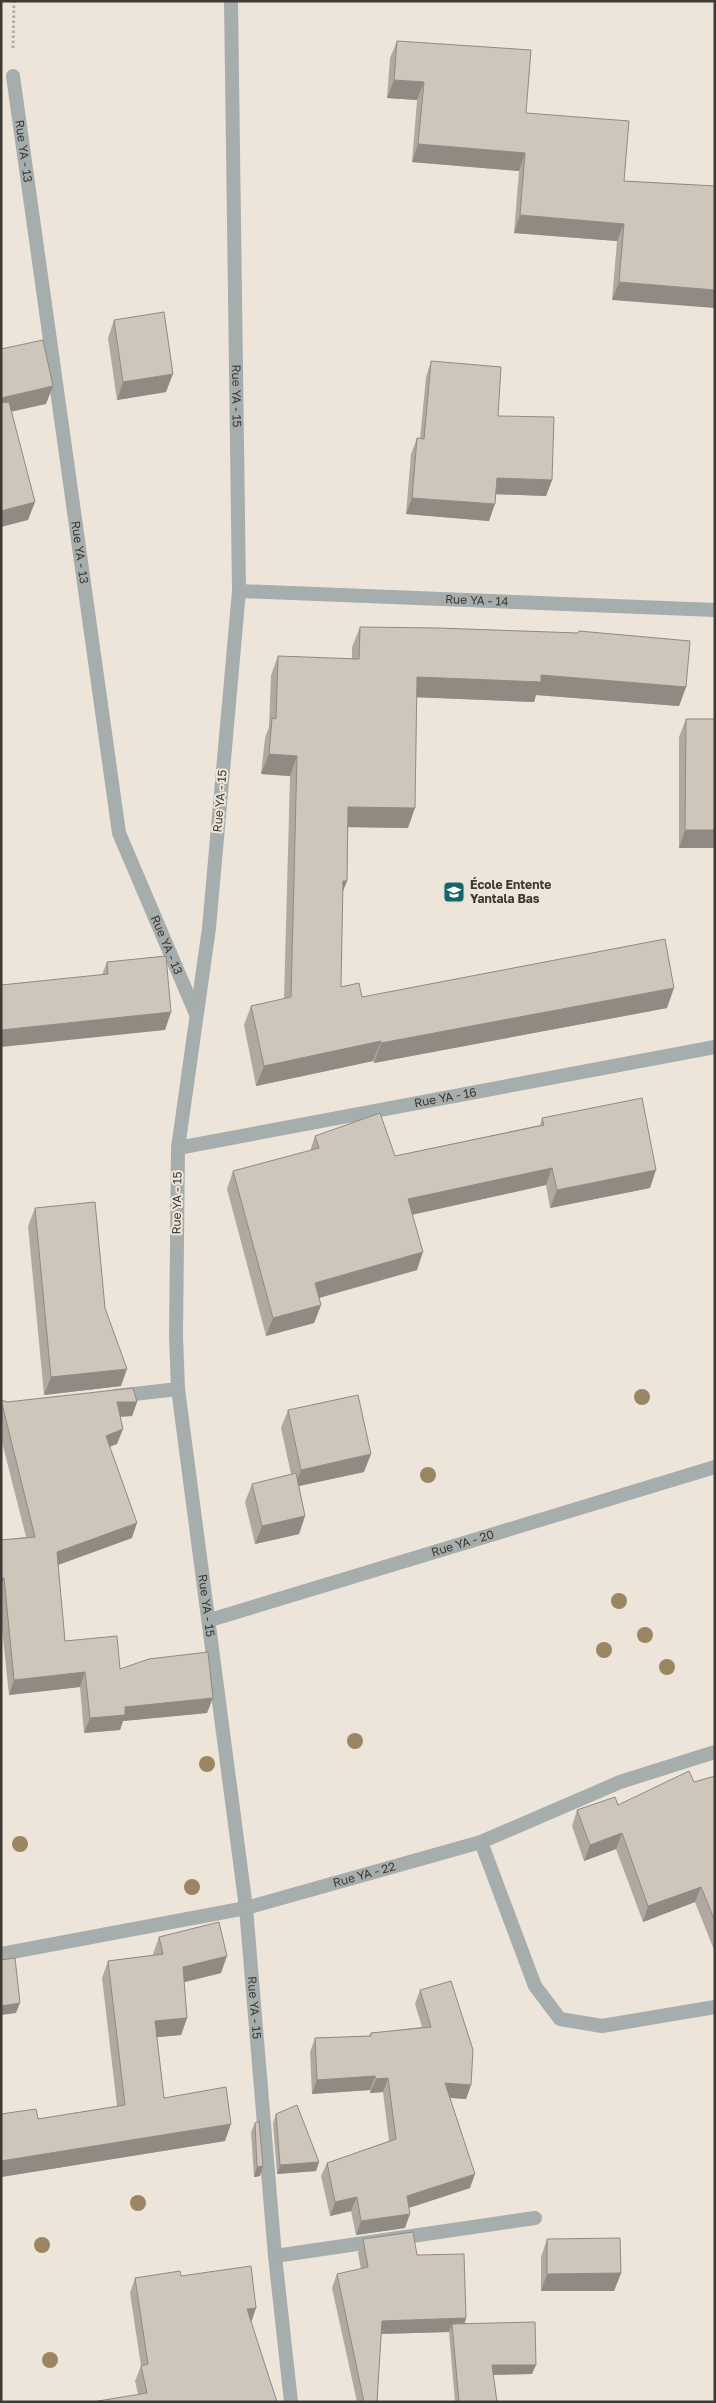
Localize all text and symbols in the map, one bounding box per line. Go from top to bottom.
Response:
street label: Rue YA - 13 [12,119,36,184]
street label: Rue YA - 15 [229,364,245,428]
street label: Rue YA - 13 [68,520,92,585]
street label: Rue YA - 14 [445,591,509,609]
street label: Rue YA - 15 [209,769,230,833]
place label: École Entente Yantala Bas [470,877,551,906]
school or university icon: École Entente Yantala Bas [442,880,466,904]
street label: Rue YA - 13 [148,913,186,977]
street label: Rue YA - 16 [413,1084,478,1110]
street label: Rue YA - 15 [168,1171,185,1235]
street label: Rue YA - 20 [429,1526,496,1560]
street label: Rue YA - 15 [195,1573,218,1638]
street label: Rue YA - 22 [331,1858,397,1890]
street label: Rue YA - 15 [245,1976,265,2040]

